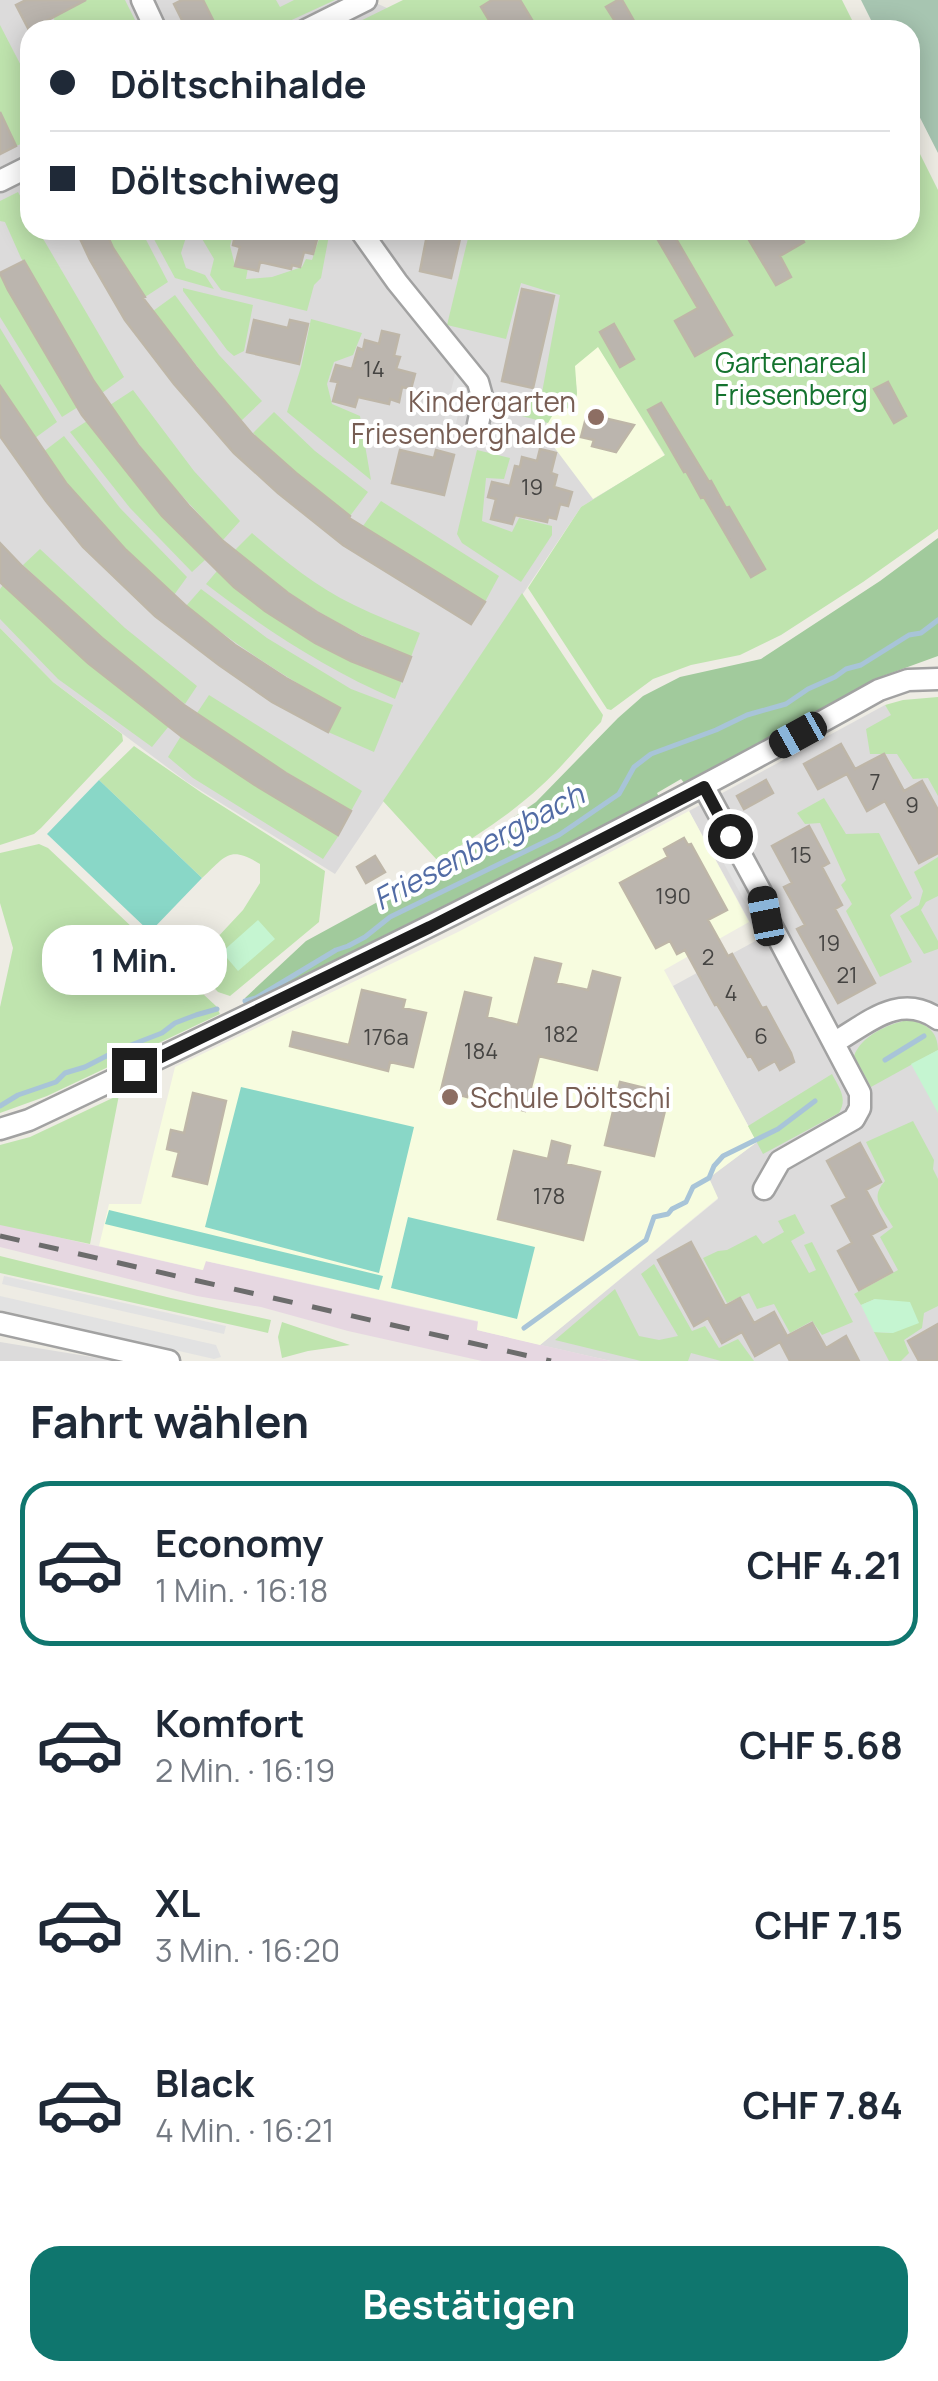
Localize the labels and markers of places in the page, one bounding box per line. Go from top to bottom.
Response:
place label: Kindergarten Friesenberghalde [351,382,576,452]
marker: Kindergarten Friesenberghalde [585,406,607,428]
place label: Schule Döltschi [470,1078,671,1116]
marker: Schule Döltschi [439,1086,461,1108]

